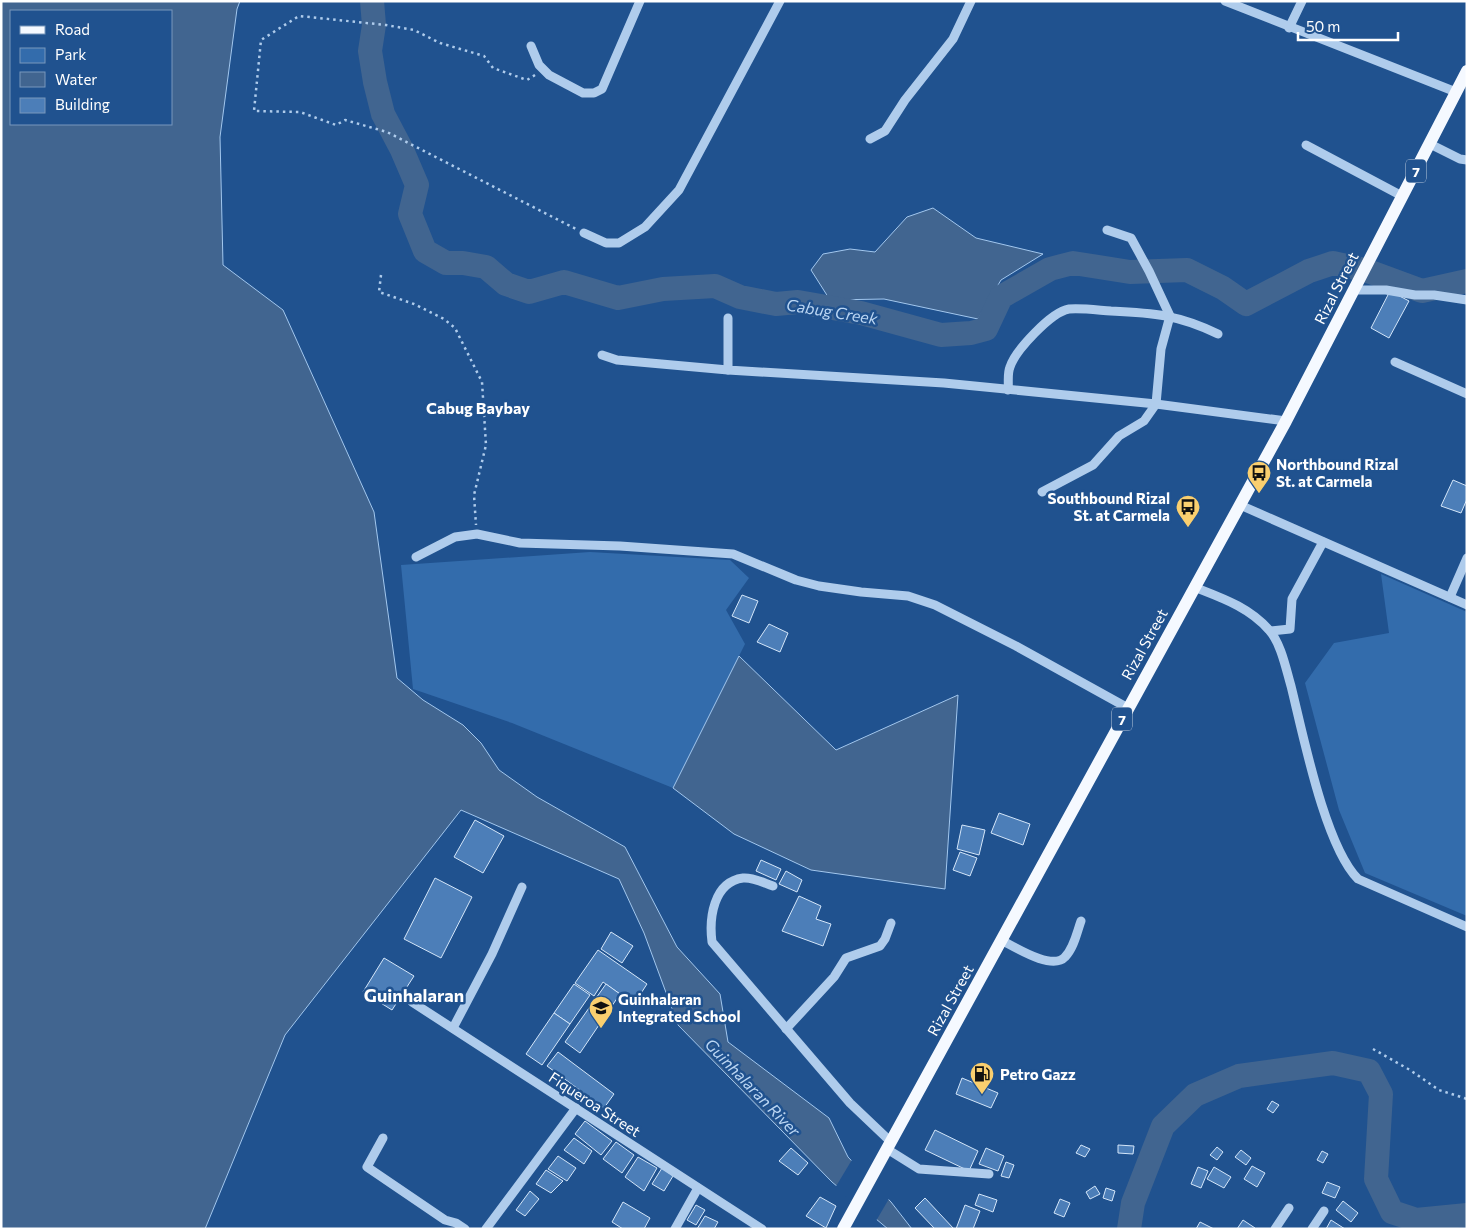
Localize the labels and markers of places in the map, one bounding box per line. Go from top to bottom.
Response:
place label: Northbound Rizal St. at Carmela [1276,455,1398,490]
bus stop icon: Northbound Rizal St. at Carmela [1246,460,1272,494]
place label: Southbound Rizal St. at Carmela [1047,489,1170,524]
bus stop icon: Southbound Rizal St. at Carmela [1175,494,1201,528]
place label: Guinhalaran Integrated School [618,990,741,1025]
school or university icon: Guinhalaran Integrated School [588,995,614,1029]
fuel station icon: Petro Gazz [969,1061,995,1095]
place label: Petro Gazz [1000,1065,1076,1083]

